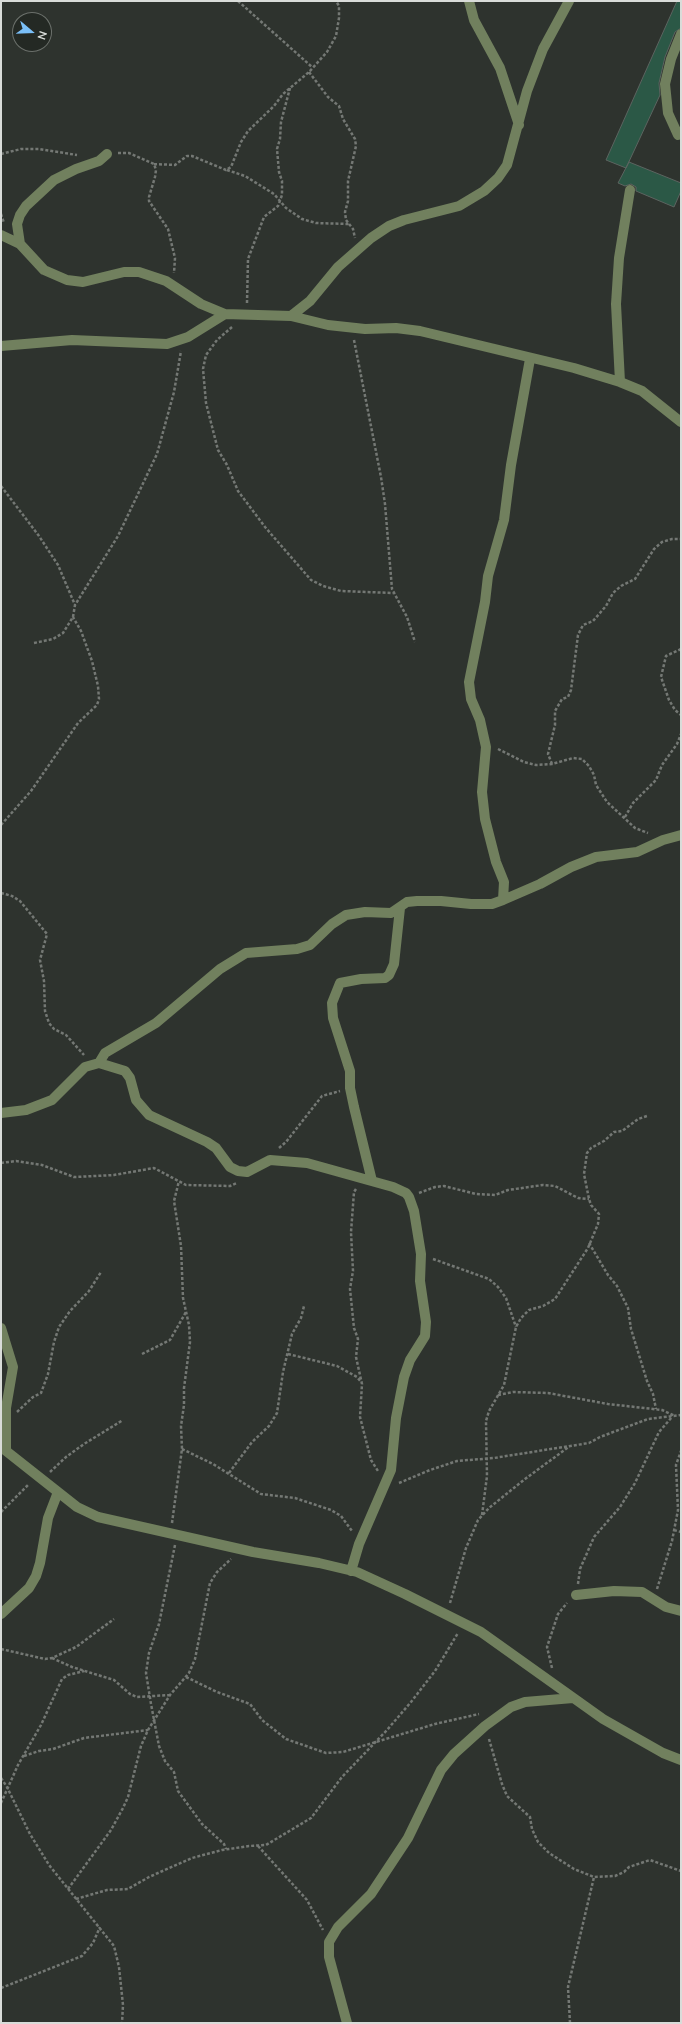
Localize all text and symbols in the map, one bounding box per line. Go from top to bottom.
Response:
north arrow [12,12,52,52]
text: N [34,29,50,42]

